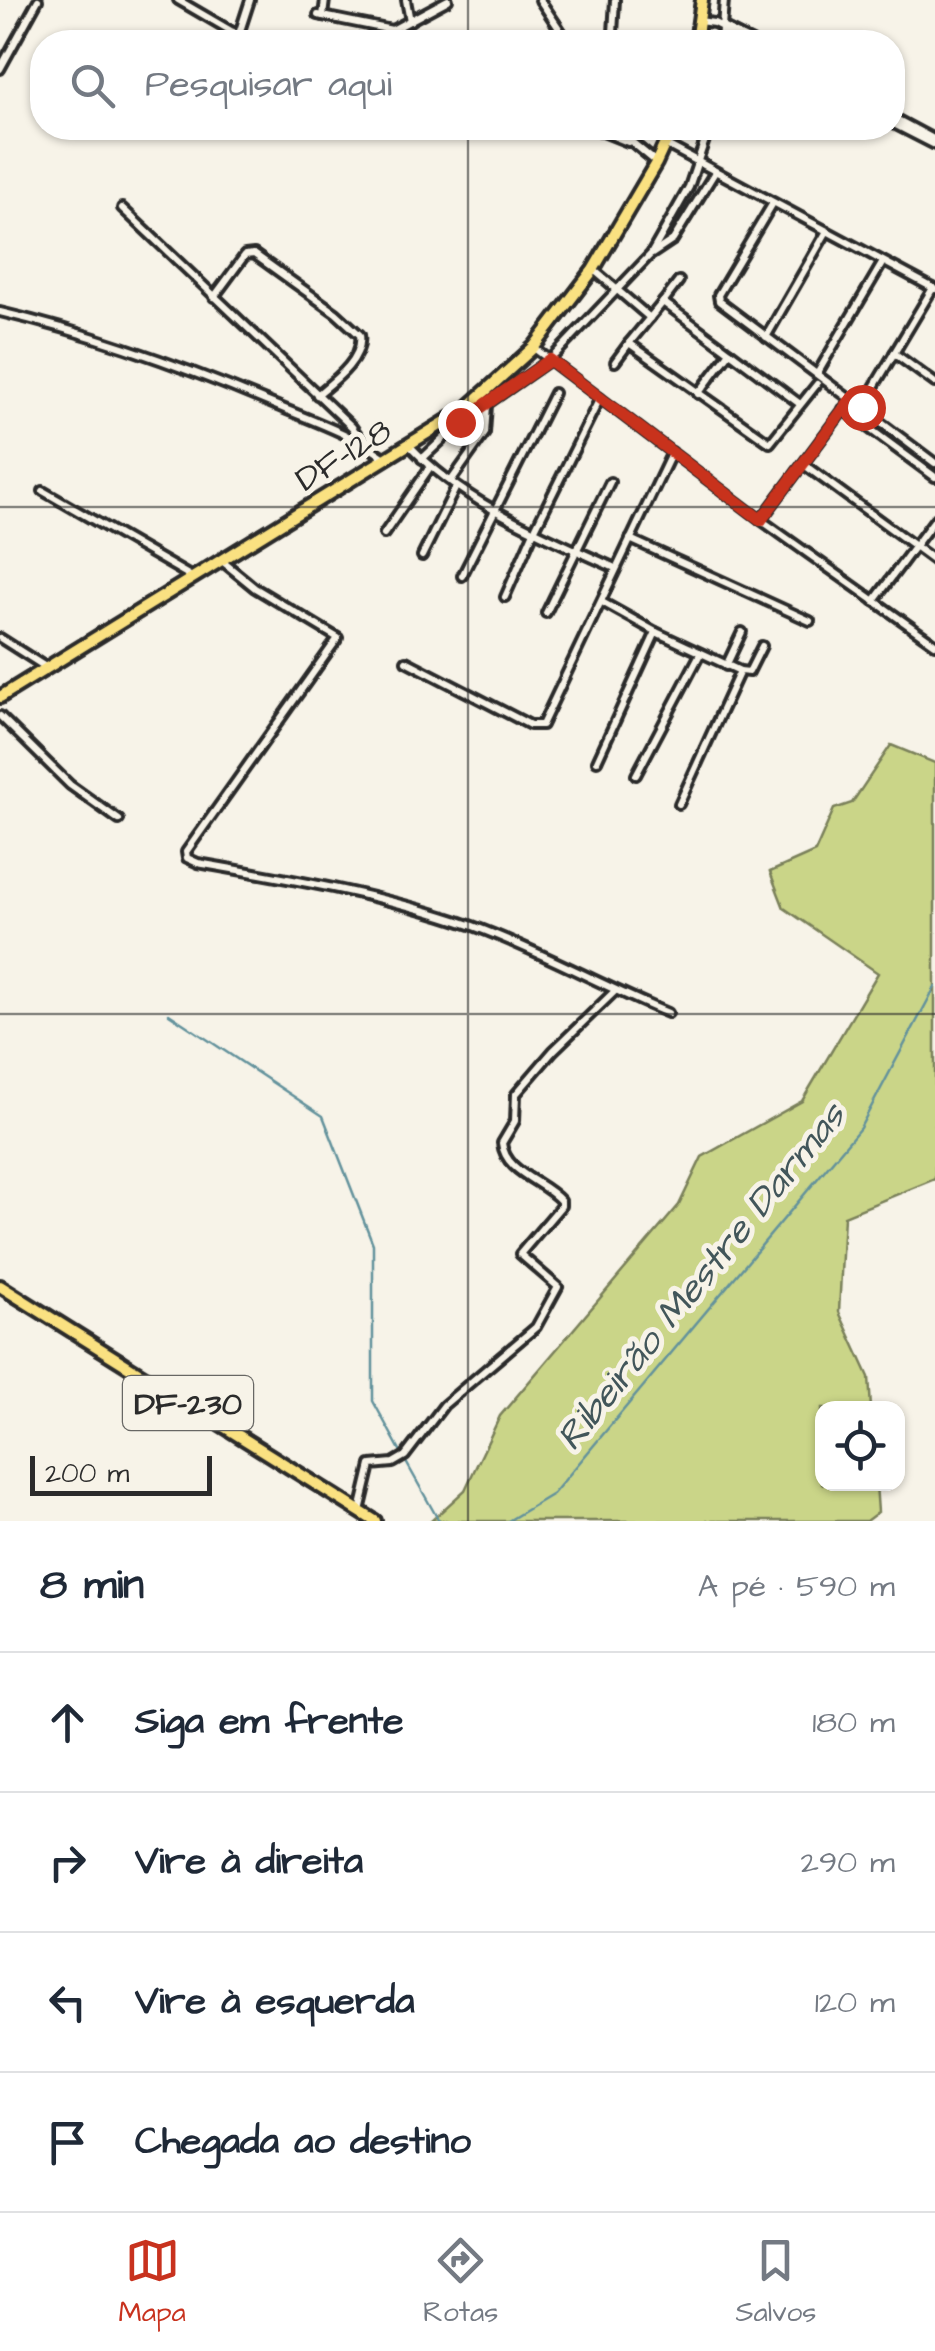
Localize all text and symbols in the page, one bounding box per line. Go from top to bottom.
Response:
search box [30,30,905,140]
icon: search [65,58,120,113]
text: Pesquisar aqui [145,59,392,111]
route start [840,385,886,431]
route end [438,400,484,446]
street label: DF-128 [286,407,401,504]
water label: Ribeirão Mestre Darmas [545,1091,859,1462]
road number: DF-230 [123,1376,253,1430]
map controls [815,1401,905,1491]
button: locate [815,1401,905,1491]
scale bar [30,1451,212,1496]
text: 200 m [45,1454,129,1493]
text: 8 min [40,1557,144,1615]
text: A pé · 590 m [698,1564,895,1609]
icon: ahead [40,1695,95,1750]
text: Siga em frente [135,1696,404,1748]
text: 180 m [812,1700,895,1745]
icon: right [40,1835,95,1890]
text: Vire à direita [135,1836,363,1888]
text: 290 m [801,1840,895,1885]
icon: left [40,1975,95,2030]
text: Vire à esquerda [135,1976,415,2028]
text: 120 m [815,1980,895,2025]
icon: arrive [40,2115,95,2170]
text: Chegada ao destino [135,2116,471,2168]
tab: Mapa [119,2233,186,2332]
tab: Rotas [423,2233,498,2332]
tab: Salvos [735,2233,816,2332]

